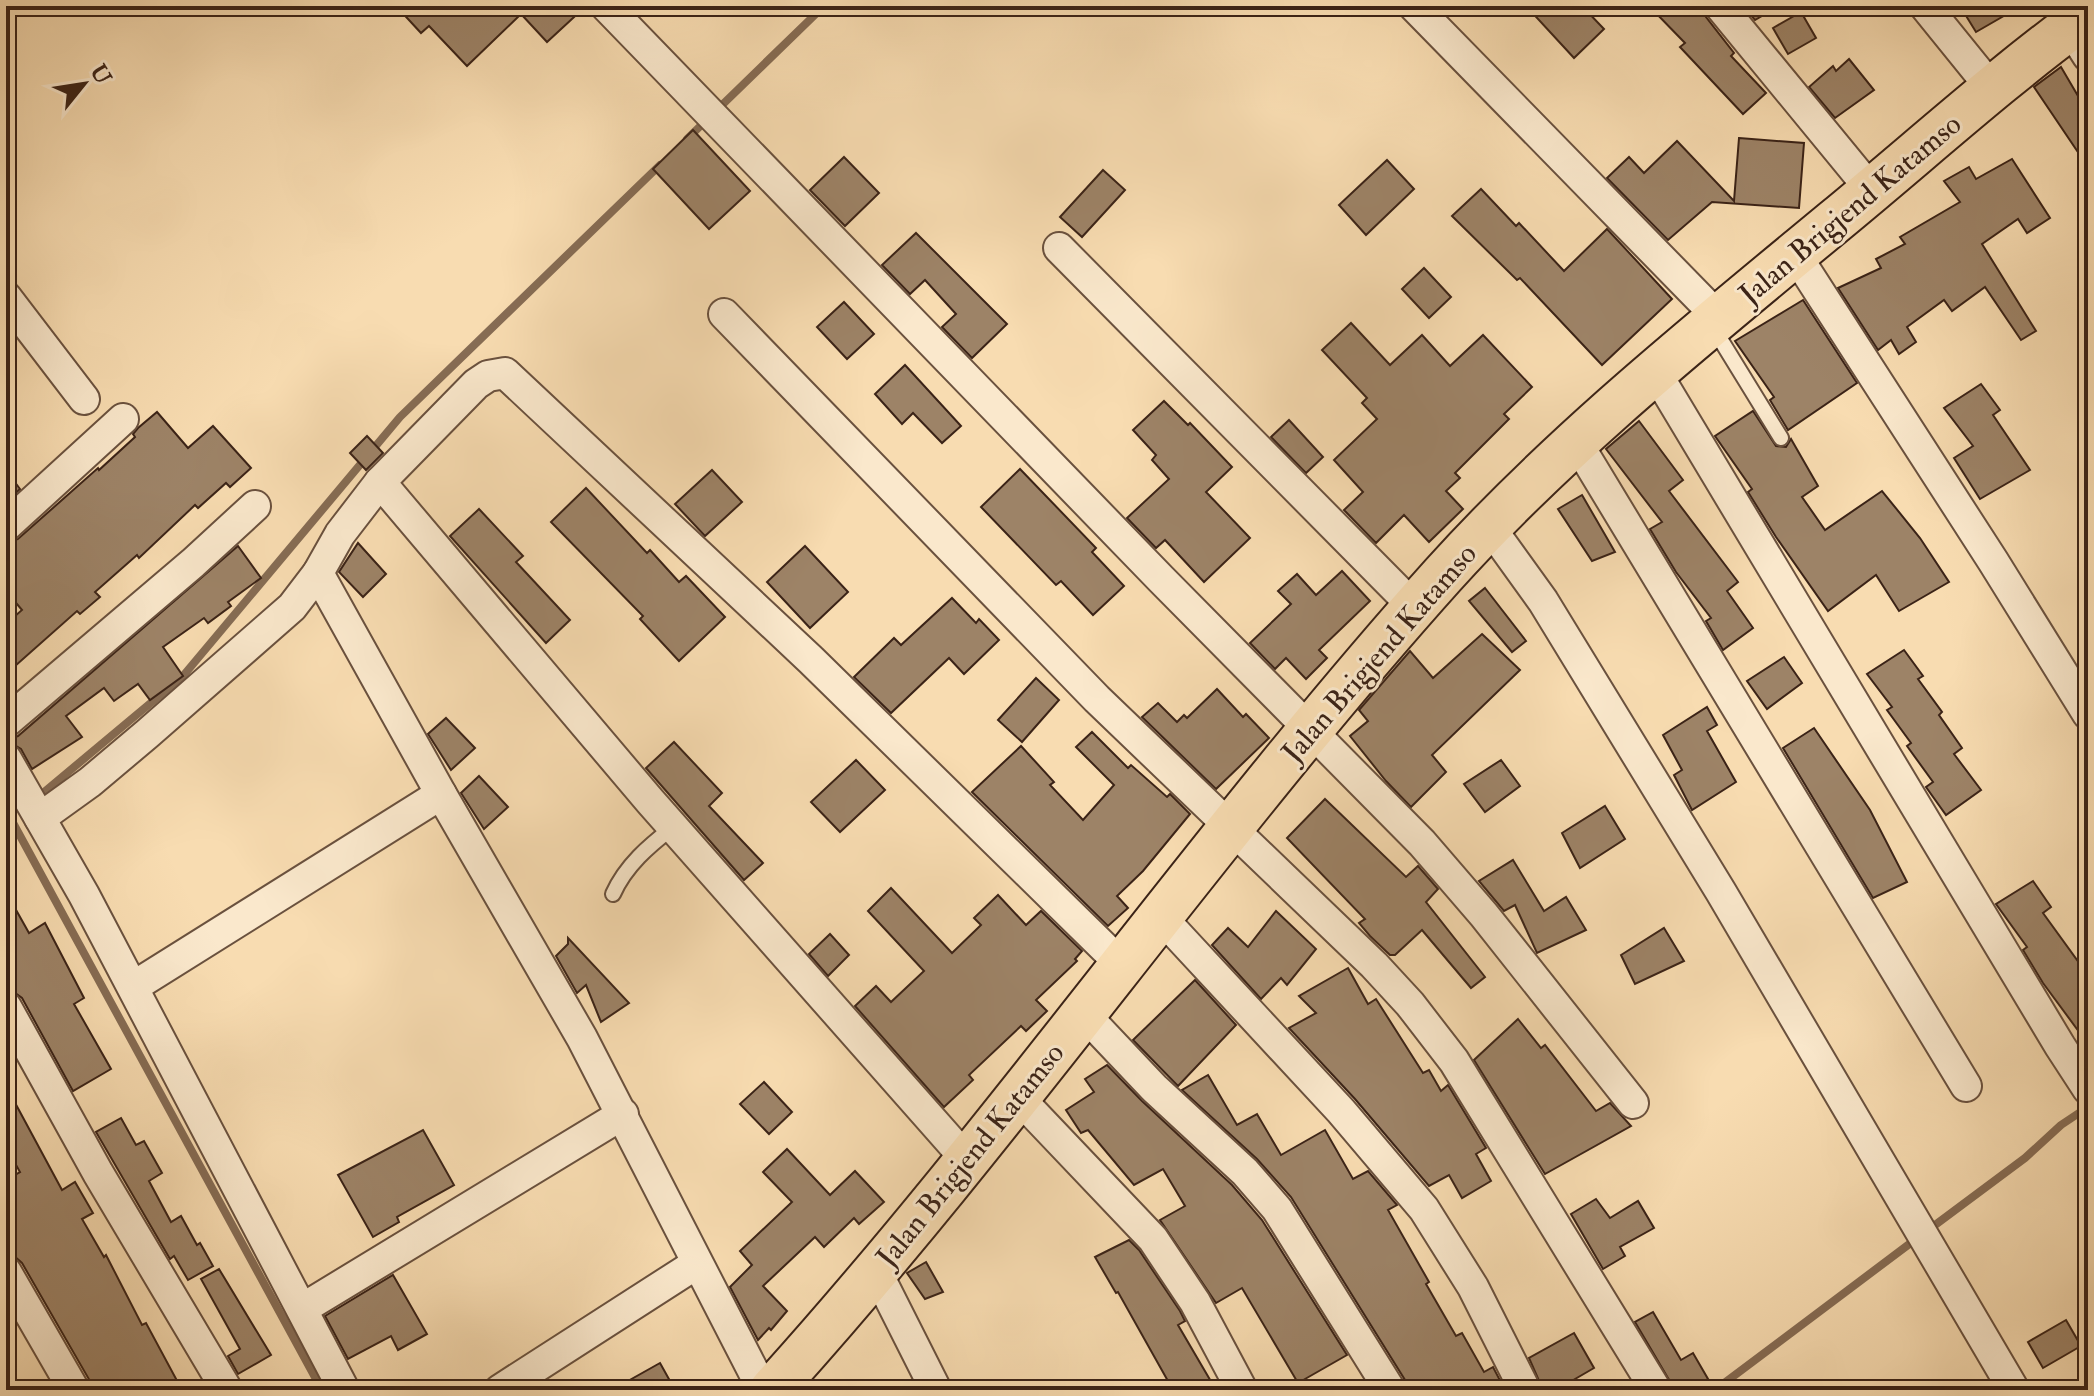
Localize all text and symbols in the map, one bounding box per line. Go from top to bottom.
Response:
north arrow [44,44,124,124]
text: U [84,60,117,90]
street label: Jalan Brigjend Katamso [1731,106,1969,314]
street label: Jalan Brigjend Katamso [1273,536,1485,771]
street label: Jalan Brigjend Katamso [868,1035,1072,1276]

